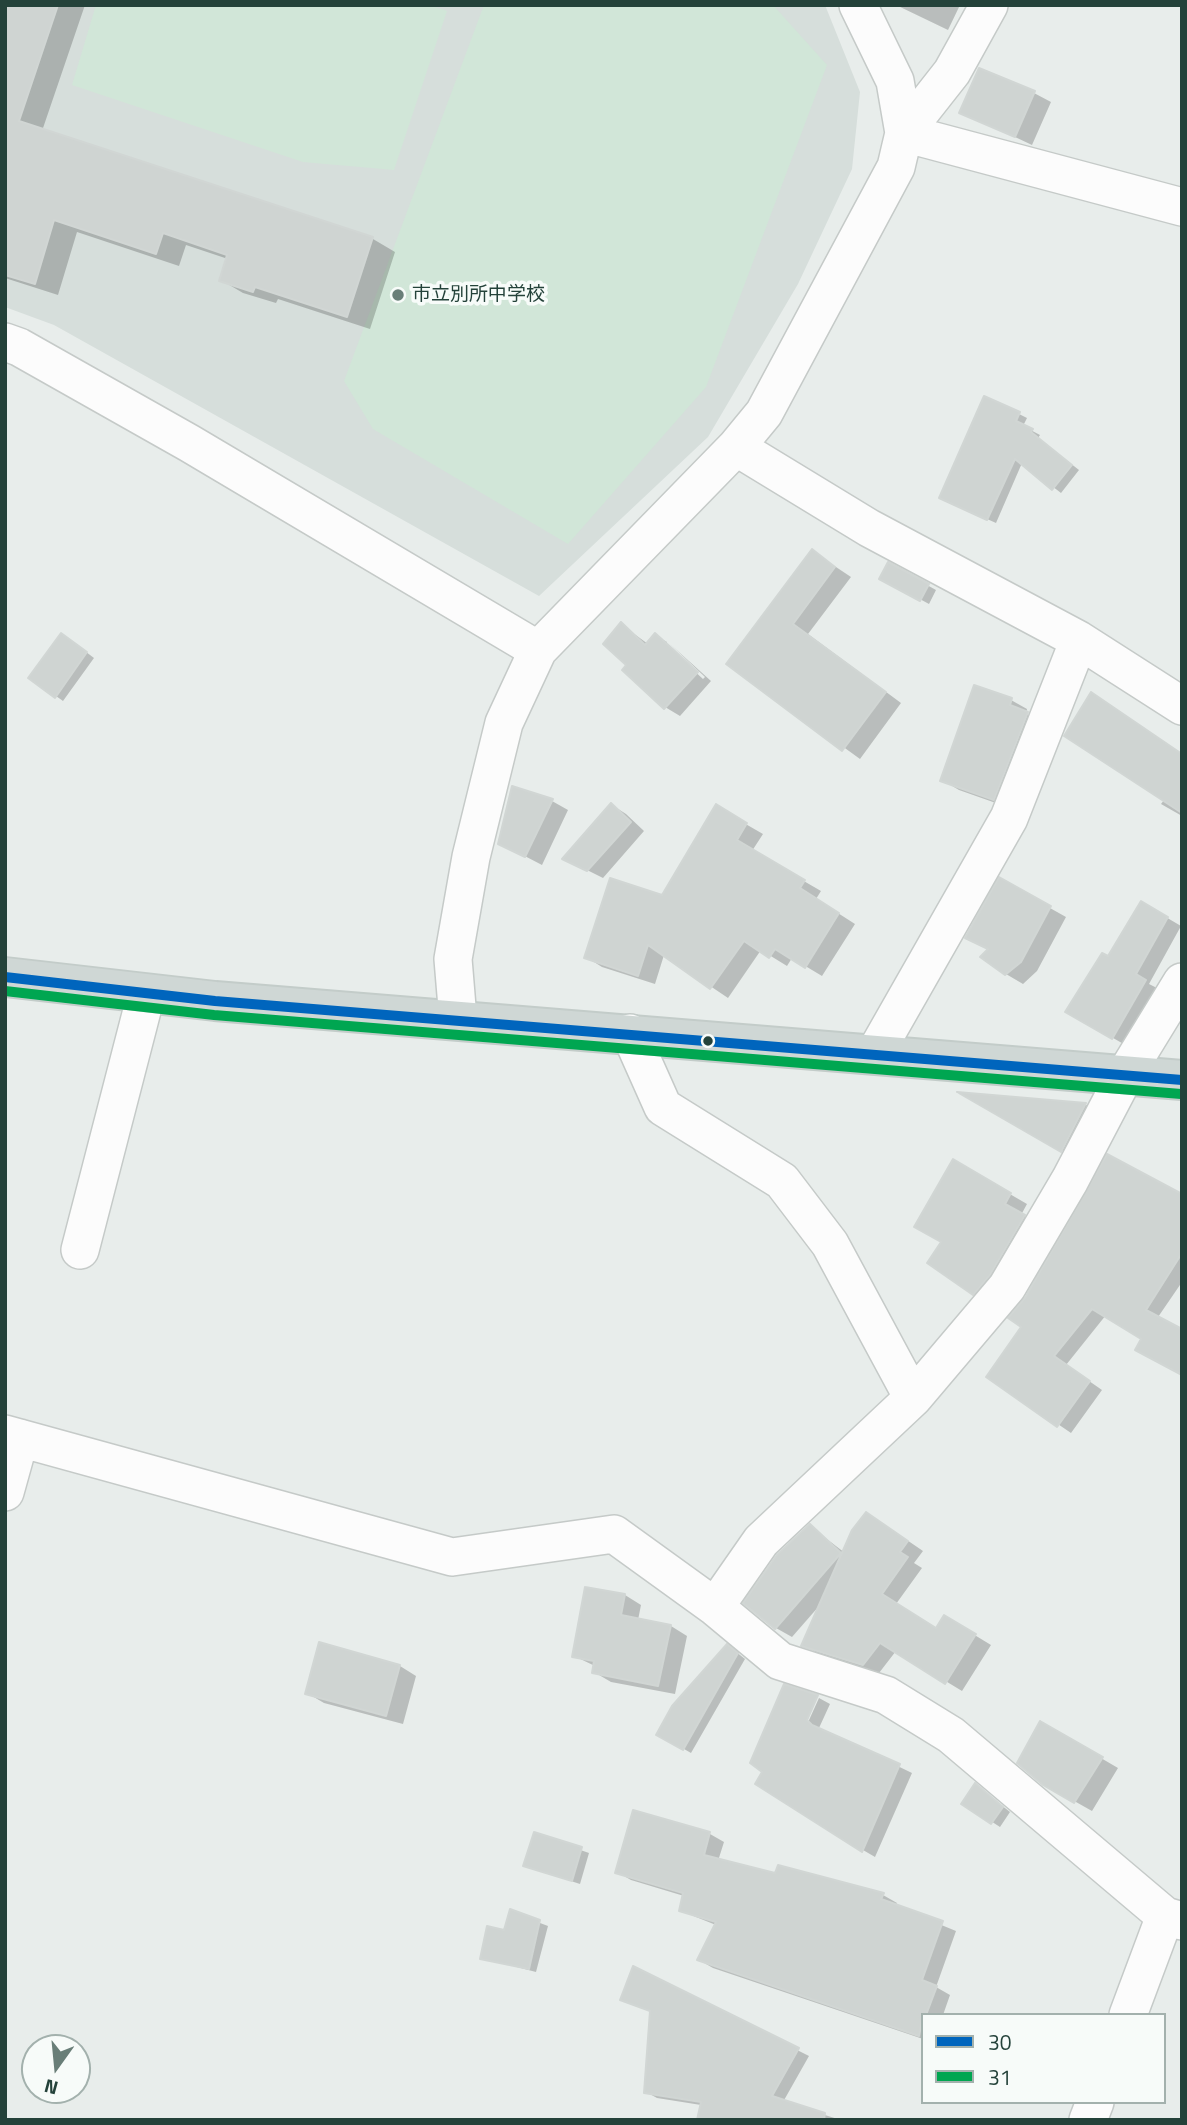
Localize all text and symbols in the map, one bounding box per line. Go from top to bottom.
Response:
place label: 市立別所中学校 [412,284,545,306]
marker: 市立別所中学校 [390,287,406,303]
unlabelled marker [701,1034,715,1048]
legend [921,2013,1166,2104]
text: 30 [988,2026,1012,2058]
north arrow [21,2034,91,2104]
text: 31 [988,2061,1012,2093]
text: N [41,2072,61,2104]

